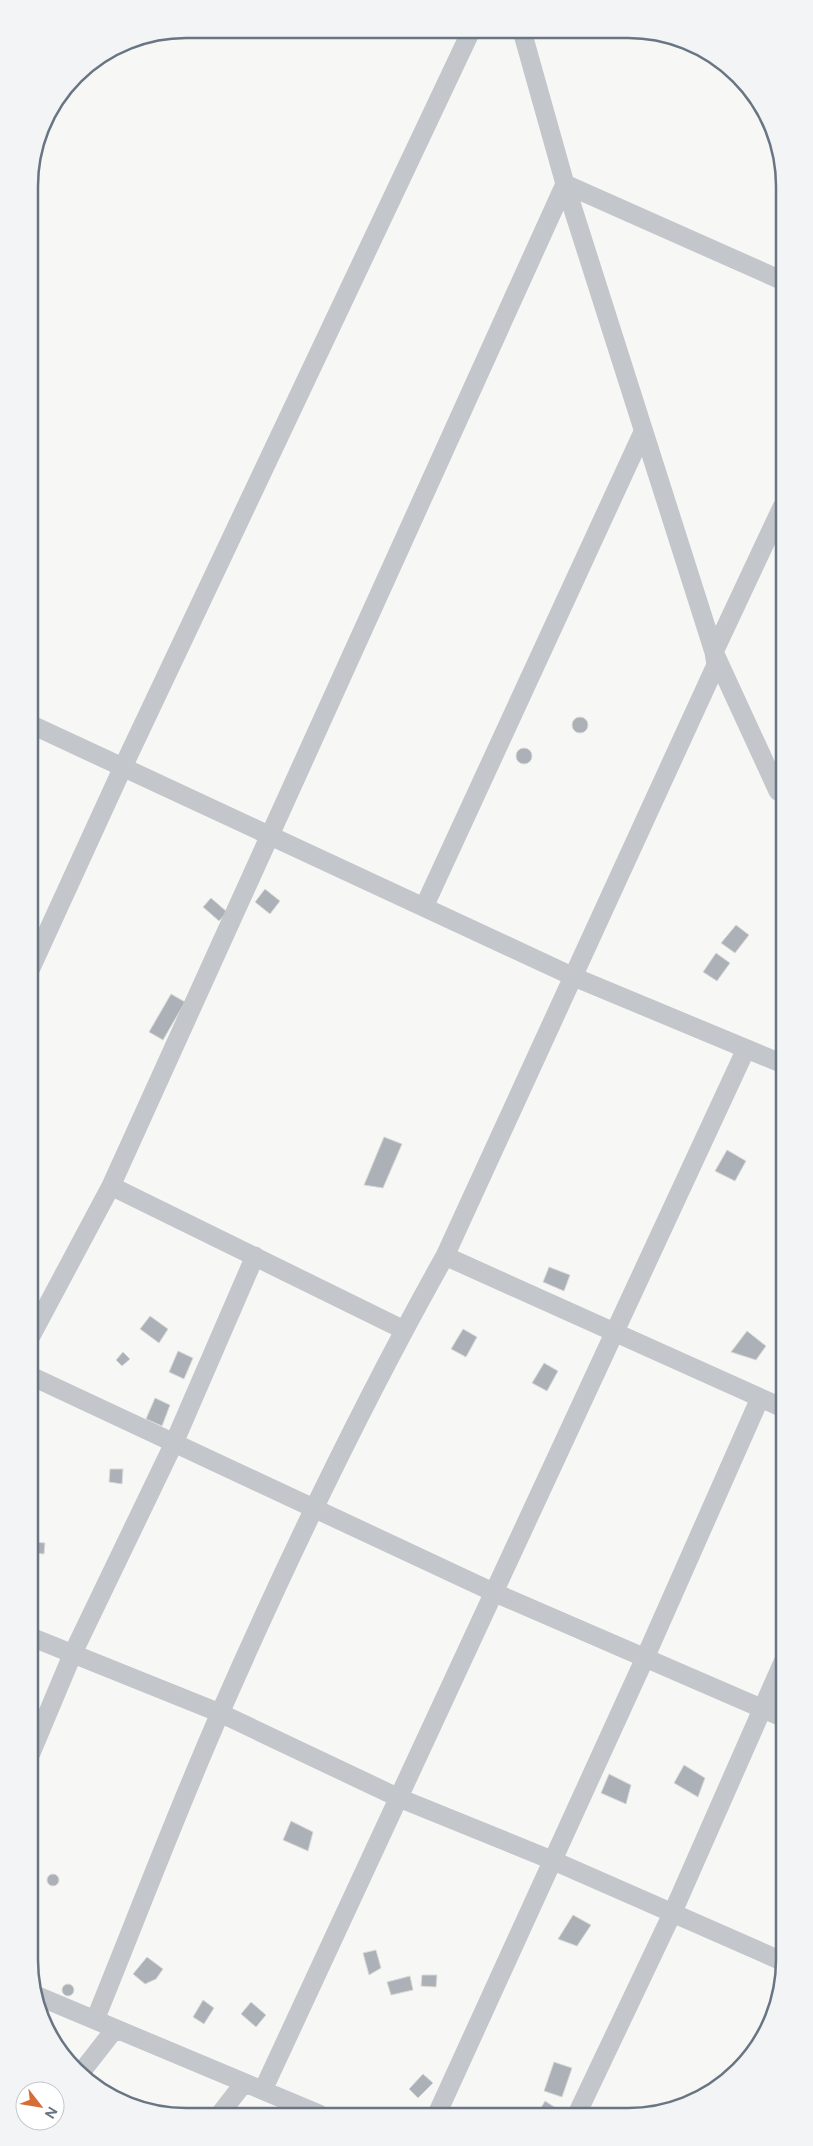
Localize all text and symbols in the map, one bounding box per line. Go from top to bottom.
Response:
north arrow [15,2081,65,2131]
text: N [41,2103,61,2121]

